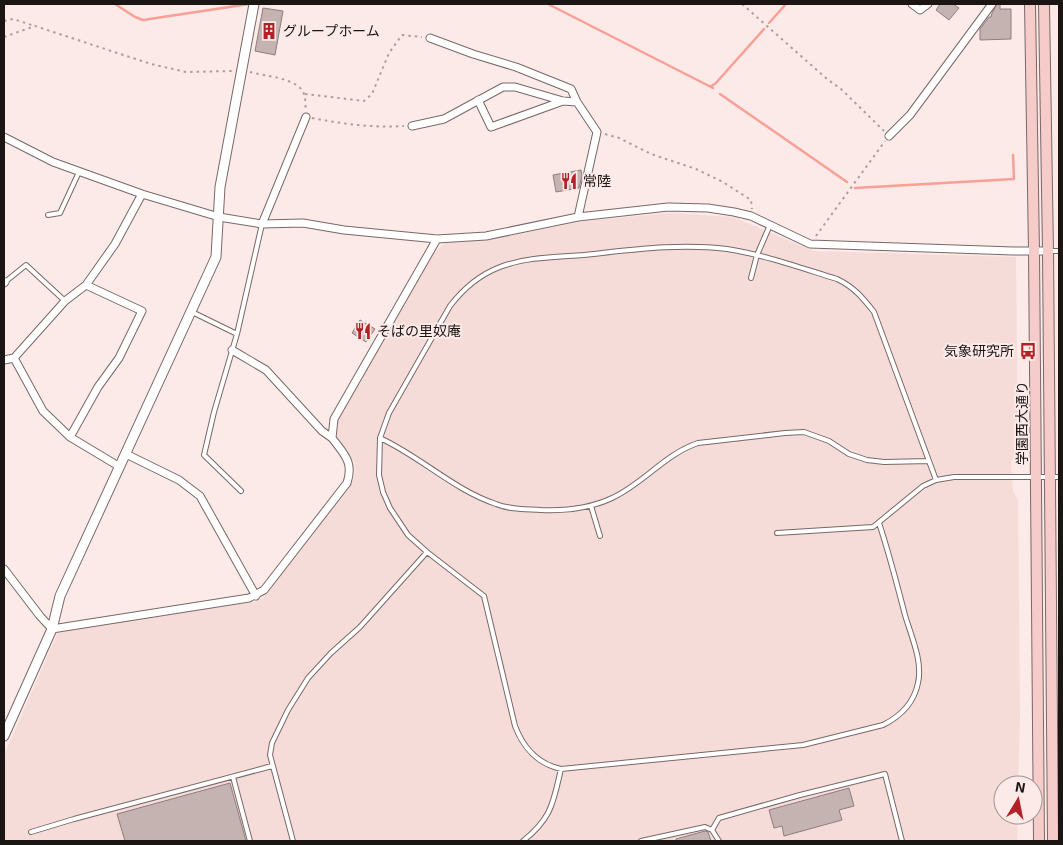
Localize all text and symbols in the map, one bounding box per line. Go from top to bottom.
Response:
building icon: グループホーム [259,21,279,41]
place label: グループホーム [283,22,380,39]
restaurant icon: 常陸 [559,171,579,191]
place label: 常陸 [583,172,611,189]
restaurant icon: そばの里奴庵 [353,321,373,341]
place label: そばの里奴庵 [377,322,461,339]
bus stop icon: 気象研究所 [1018,341,1038,361]
place label: 気象研究所 [944,342,1014,359]
street label: 学園西大通り [1013,381,1030,465]
north arrow [993,775,1043,825]
text: N [1014,777,1027,796]

